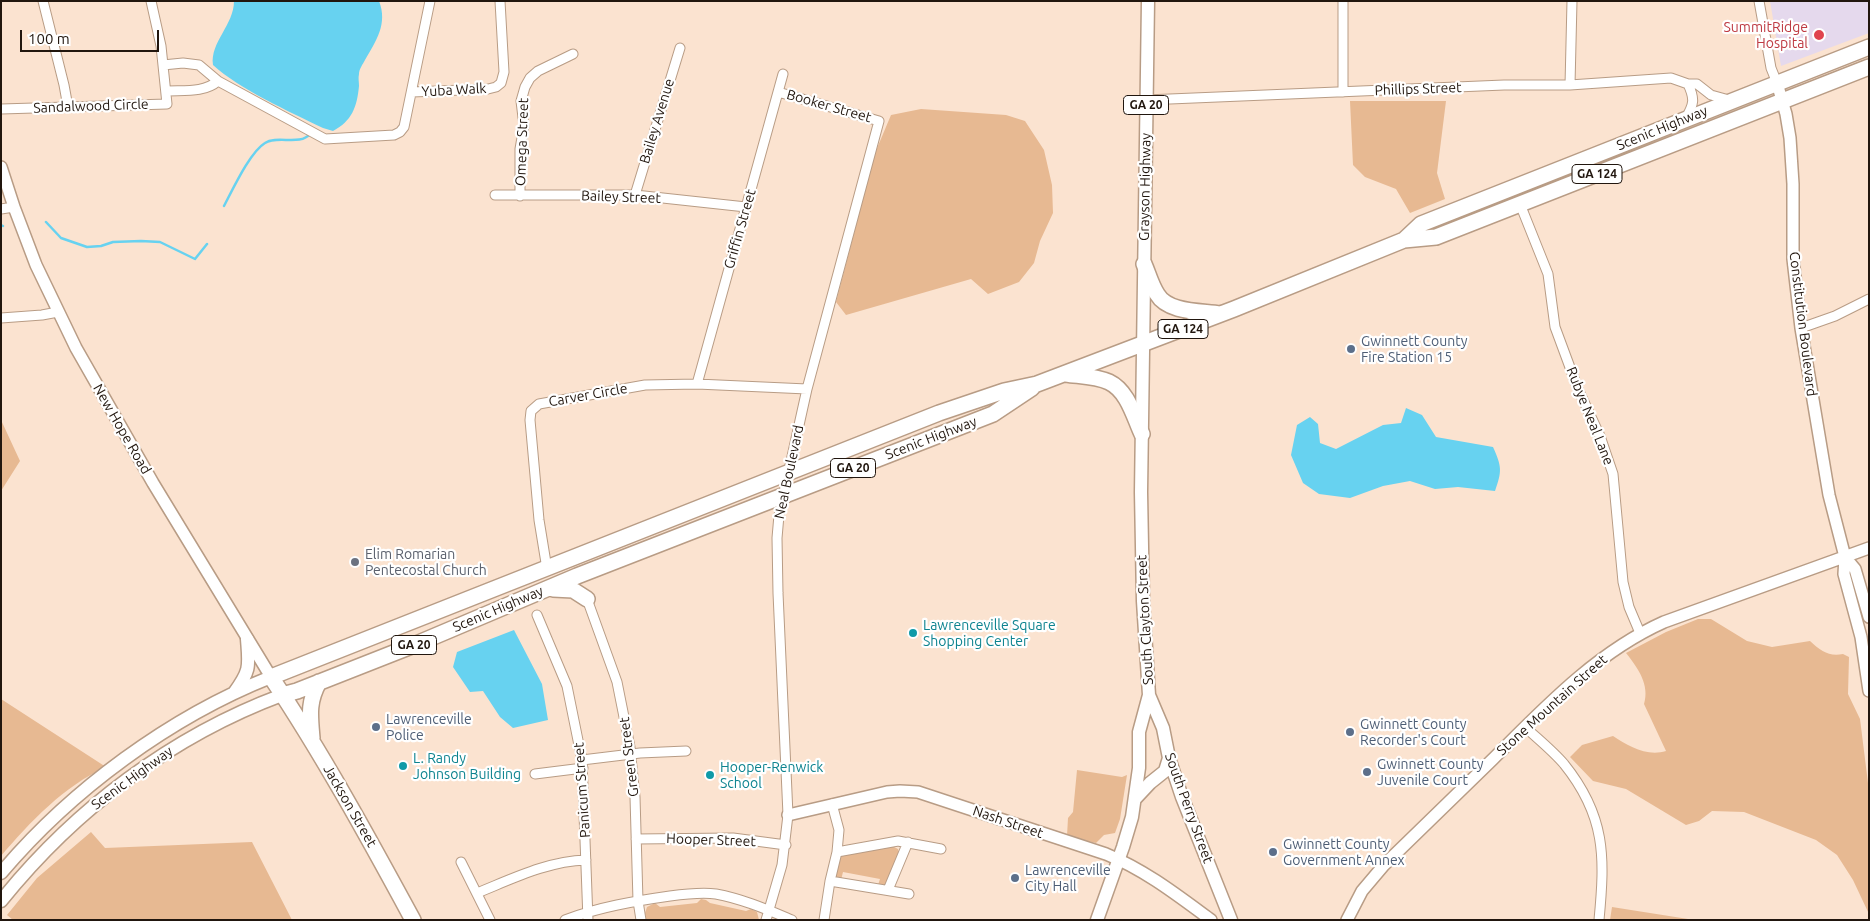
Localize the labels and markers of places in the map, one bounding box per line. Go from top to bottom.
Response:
place label: SummitRidge Hospital [1723,19,1808,52]
marker: SummitRidge Hospital [1812,28,1826,42]
place label: Gwinnett County Fire Station 15 [1361,333,1467,366]
marker: Gwinnett County Fire Station 15 [1345,343,1357,355]
place label: Elim Romarian Pentecostal Church [365,546,487,578]
marker: Elim Romarian Pentecostal Church [349,556,361,568]
place label: Lawrenceville Square Shopping Center [923,617,1056,650]
marker: Lawrenceville Square Shopping Center [907,627,919,639]
place label: Lawrenceville Police [386,711,472,744]
place label: Gwinnett County Recorder's Court [1360,716,1466,749]
marker: Lawrenceville Police [370,721,382,733]
marker: Gwinnett County Recorder's Court [1344,726,1356,738]
place label: L. Randy Johnson Building [413,750,521,782]
place label: Gwinnett County Juvenile Court [1377,756,1483,789]
place label: Hooper-Renwick School [720,759,823,792]
marker: L. Randy Johnson Building [397,760,409,772]
marker: Gwinnett County Juvenile Court [1361,766,1373,778]
marker: Hooper-Renwick School [704,769,716,781]
place label: Gwinnett County Government Annex [1283,836,1405,869]
marker: Gwinnett County Government Annex [1267,846,1279,858]
place label: Lawrenceville City Hall [1025,862,1111,894]
marker: Lawrenceville City Hall [1009,872,1021,884]

